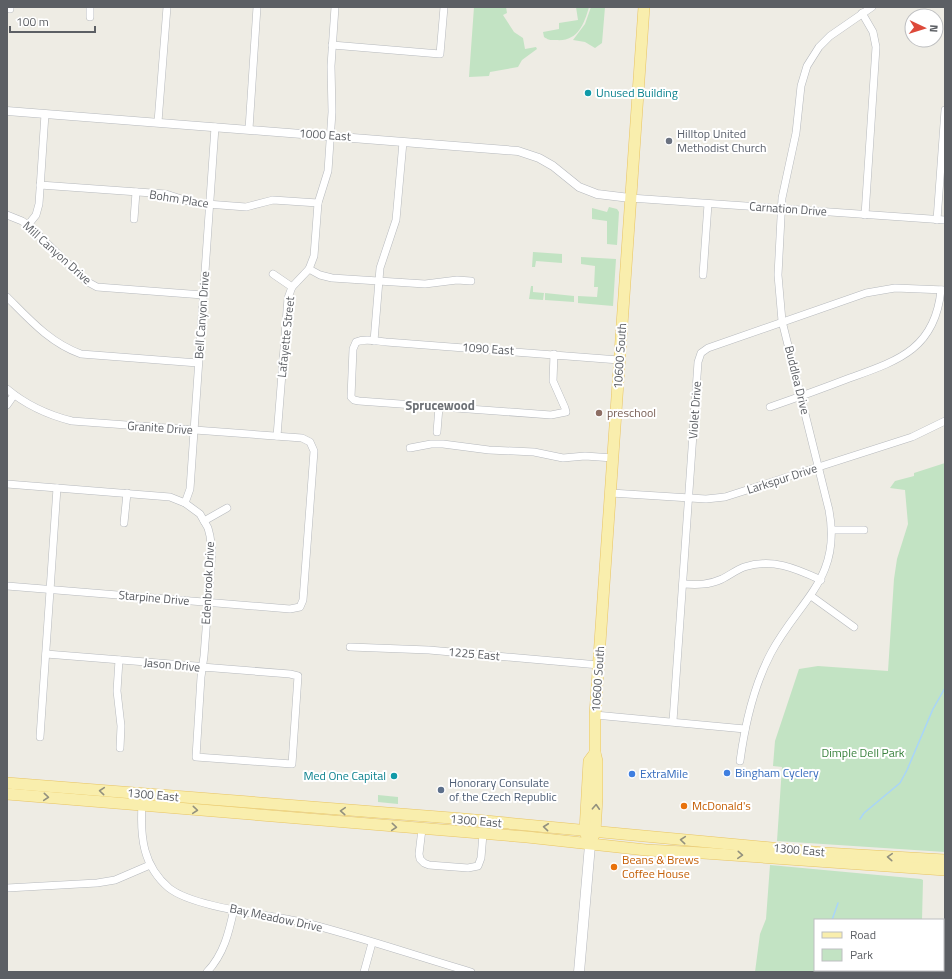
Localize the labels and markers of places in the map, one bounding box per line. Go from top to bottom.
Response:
place label: Unused Building [596,83,678,102]
marker: Unused Building [583,88,593,98]
place label: Hilltop United Methodist Church [677,124,767,157]
marker: Hilltop United Methodist Church [664,136,674,146]
place label: preschool [607,403,656,422]
marker: preschool [594,408,604,418]
place label: Bingham Cyclery [735,763,819,782]
place label: ExtraMile [640,764,688,783]
place label: Med One Capital [303,766,386,785]
marker: Bingham Cyclery [722,768,732,778]
marker: ExtraMile [627,769,637,779]
marker: Med One Capital [389,771,399,781]
place label: Honorary Consulate of the Czech Republic [449,773,557,806]
marker: Honorary Consulate of the Czech Republic [436,785,446,795]
place label: McDonald's [692,796,751,815]
marker: McDonald's [679,801,689,811]
place label: Beans & Brews Coffee House [622,850,700,883]
marker: Beans & Brews Coffee House [609,862,619,872]

